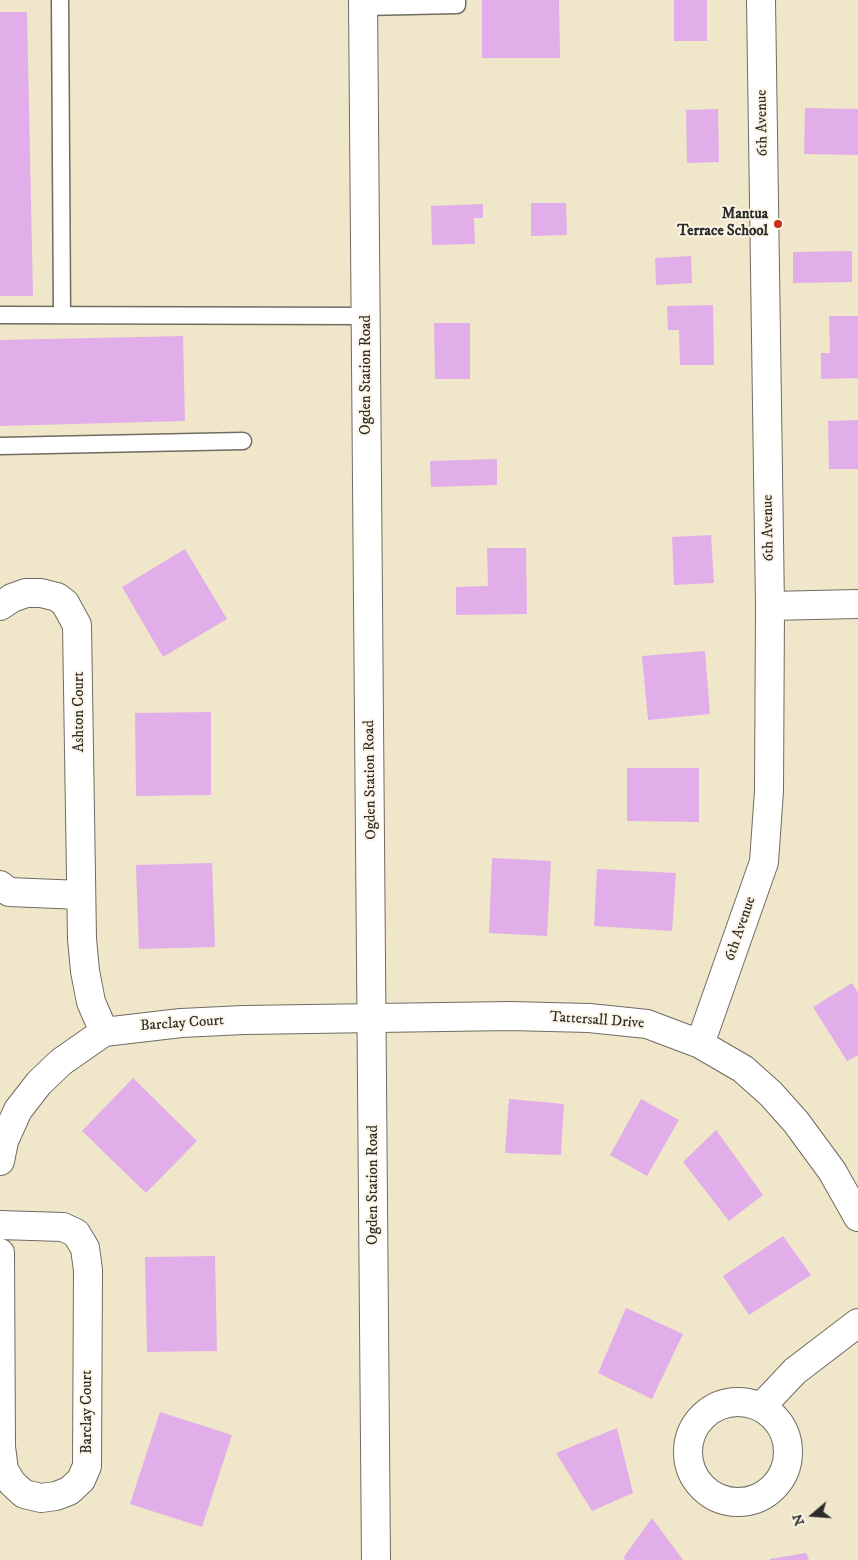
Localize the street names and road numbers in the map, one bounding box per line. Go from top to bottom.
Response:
street label: 6th Avenue [753,89,773,157]
street label: Ogden Station Road [358,315,376,435]
street label: 6th Avenue [759,494,779,562]
street label: Ashton Court [71,672,89,752]
street label: Ogden Station Road [361,720,381,840]
street label: 6th Avenue [722,894,760,964]
street label: Tattersall Drive [549,1009,645,1033]
street label: Barclay Court [140,1012,224,1036]
street label: Ogden Station Road [365,1125,383,1245]
street label: Barclay Court [79,1370,97,1454]

